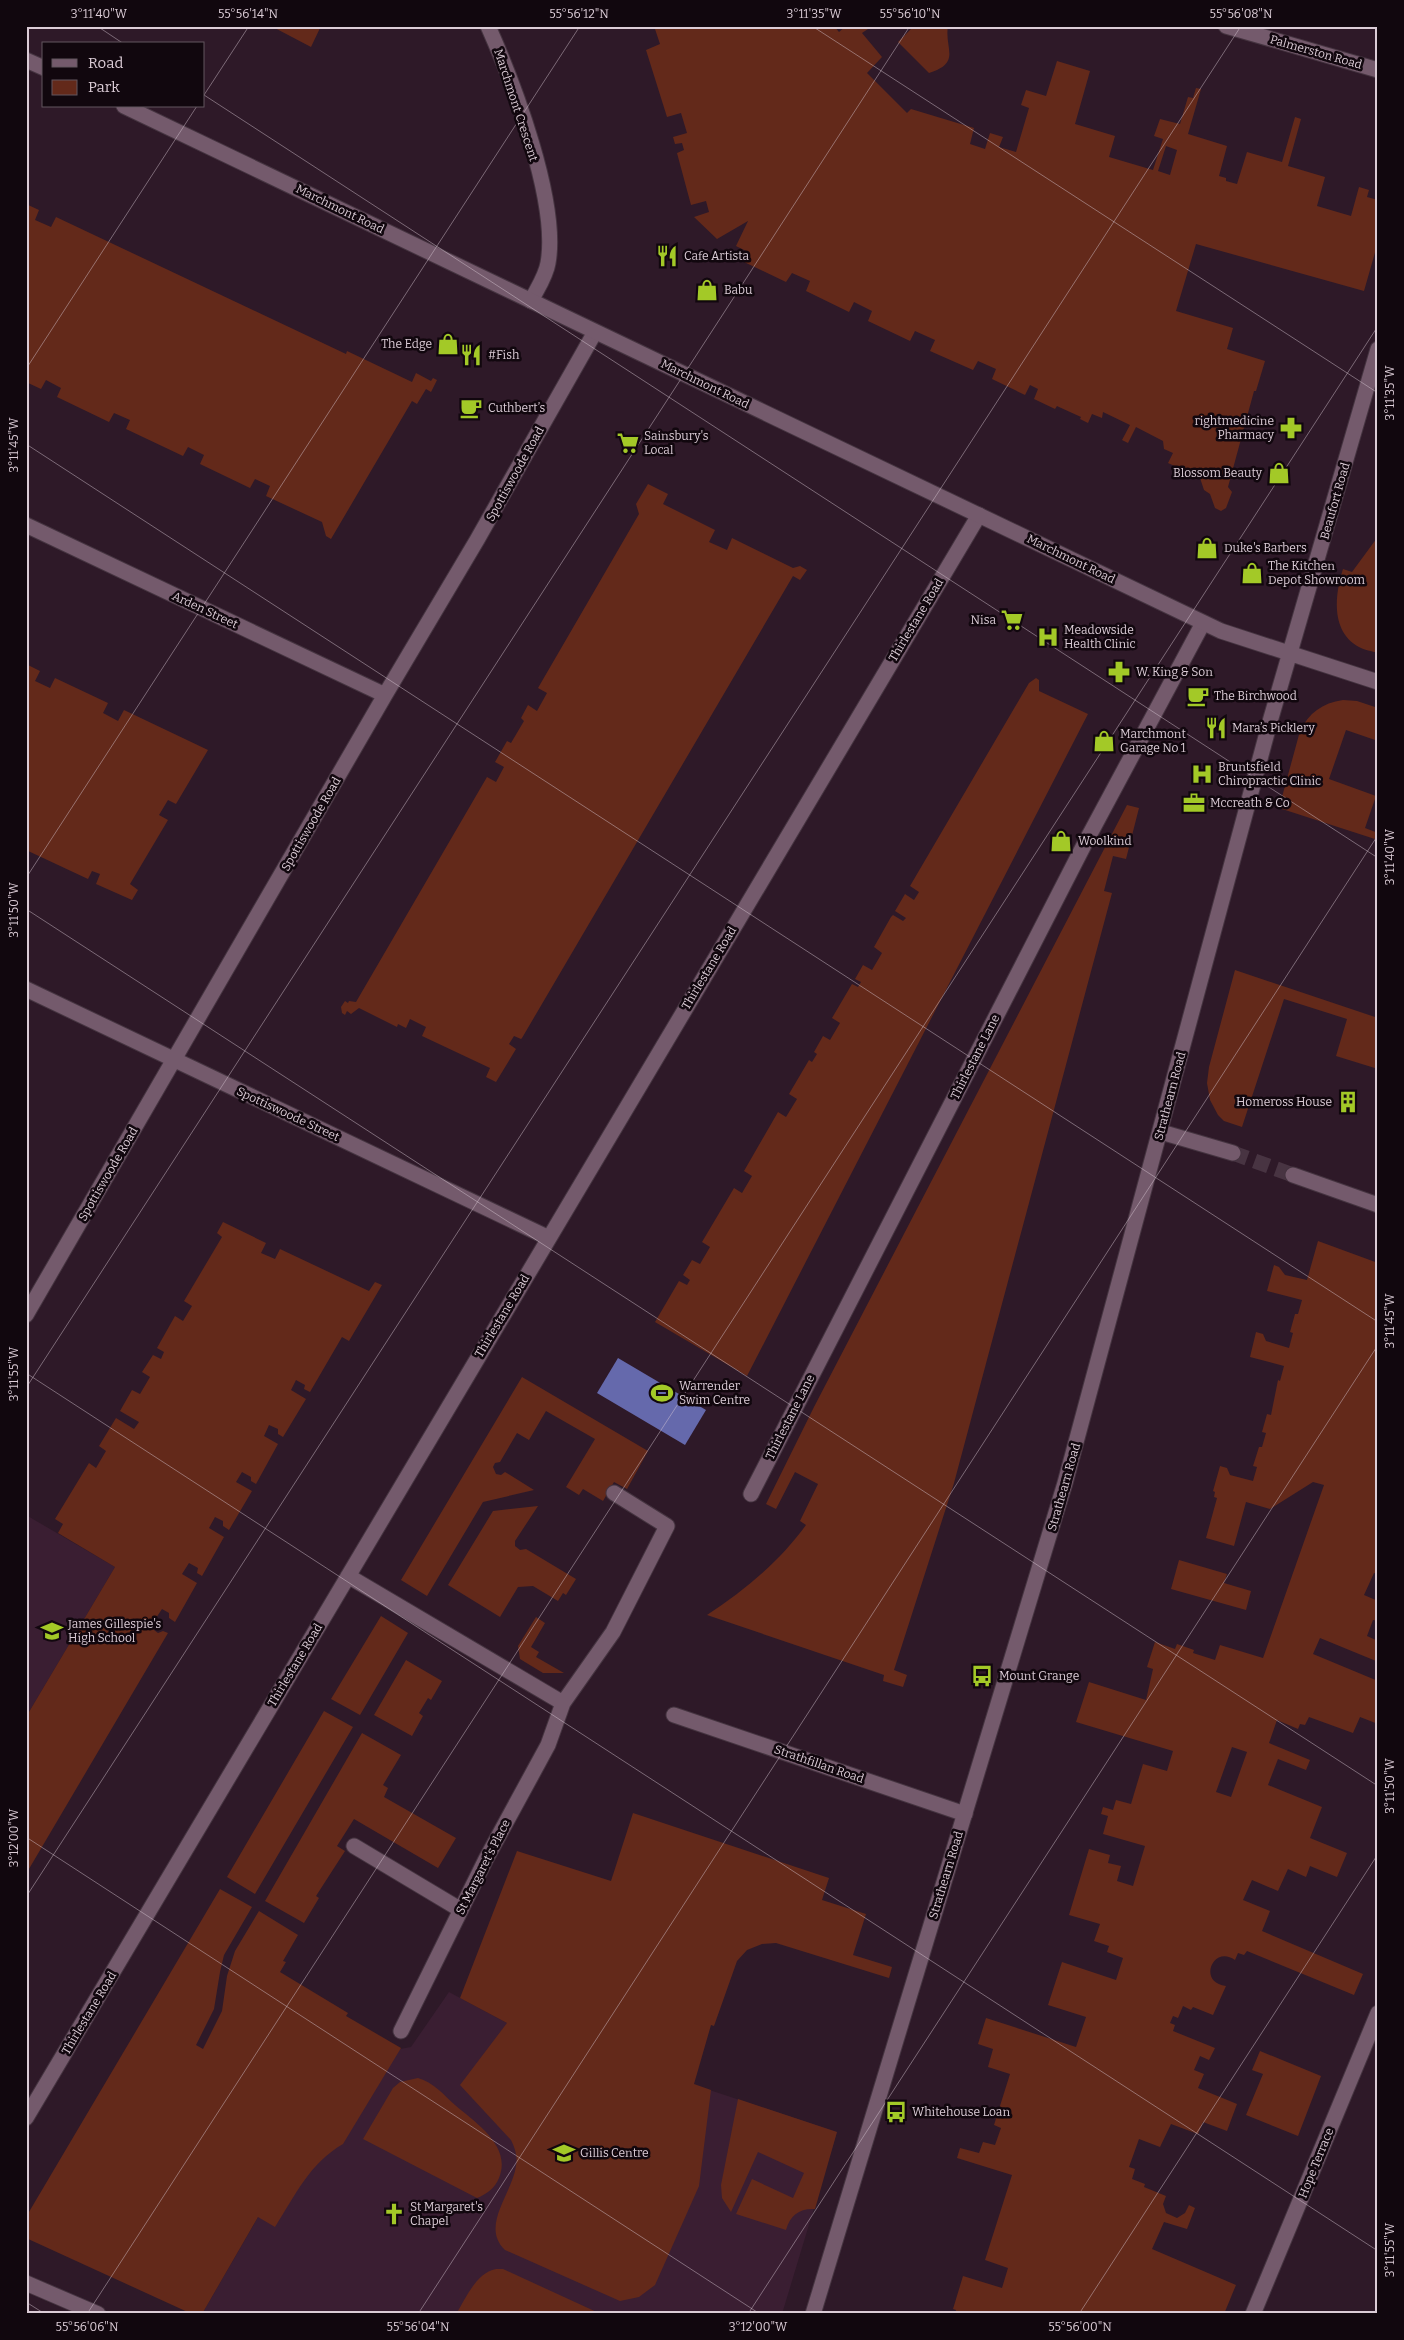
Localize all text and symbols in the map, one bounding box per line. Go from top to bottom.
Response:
text: 3°11'40"W [71,7,128,21]
text: 55°56'14"N [218,7,279,21]
text: 55°56'12"N [549,7,609,21]
text: 3°11'35"W [787,7,842,21]
text: 55°56'10"N [880,7,941,21]
text: 55°56'08"N [1210,7,1273,21]
street label: Palmerston Road [1268,32,1364,72]
legend [42,42,205,108]
street label: Marchmont Crescent [491,47,541,164]
text: Road [88,54,123,72]
text: Park [88,78,120,96]
street label: Marchmont Road [294,182,386,236]
restaurant icon: Cafe Artista [654,243,680,269]
place label: Cafe Artista [684,249,750,263]
shop icon: Babu [694,277,720,303]
place label: Babu [724,283,753,297]
shop icon: The Edge [435,331,461,357]
place label: The Edge [381,337,432,351]
restaurant icon: #Fish [458,342,484,368]
place label: #Fish [488,348,520,362]
street label: Marchmont Road [659,357,751,411]
text: 3°11'35"W [1383,365,1397,420]
cafe icon: Cuthbert’s [458,395,484,421]
place label: Cuthbert’s [488,401,546,415]
place label: rightmedicine Pharmacy [1194,414,1275,442]
pharmacy icon: rightmedicine Pharmacy [1278,415,1304,441]
text: 3°11'45"W [7,417,21,473]
street label: Spottiswoode Road [483,424,547,524]
place label: Sainsbury's Local [644,429,709,457]
supermarket icon: Sainsbury's Local [615,430,641,456]
shop icon: Blossom Beauty [1266,460,1292,486]
street label: Beaufort Road [1317,461,1353,541]
place label: Blossom Beauty [1173,466,1263,480]
street label: Marchmont Road [1025,532,1117,586]
shop icon: Duke's Barbers [1194,535,1220,561]
place label: Duke's Barbers [1224,541,1307,555]
place label: The Kitchen Depot Showroom [1268,559,1366,587]
shop icon: The Kitchen Depot Showroom [1239,560,1265,586]
street label: Thirlestane Road [886,576,946,664]
street label: Arden Street [170,589,241,632]
supermarket icon: Nisa [999,607,1025,633]
place label: Nisa [971,613,996,627]
place label: Meadowside Health Clinic [1064,623,1136,651]
hospital icon: Meadowside Health Clinic [1035,624,1061,650]
pharmacy icon: W. King & Son [1106,659,1132,685]
place label: W. King & Son [1136,665,1213,679]
cafe icon: The Birchwood [1185,683,1211,709]
place label: The Birchwood [1214,689,1297,703]
restaurant icon: Mara’s Picklery [1203,715,1229,741]
place label: Mara’s Picklery [1232,721,1316,735]
place label: Marchmont Garage No 1 [1120,727,1186,755]
shop icon: Marchmont Garage No 1 [1091,728,1117,754]
place label: Bruntsfield Chiropractic Clinic [1218,760,1321,788]
hospital icon: Bruntsfield Chiropractic Clinic [1189,761,1215,787]
street label: Spottiswoode Road [278,775,344,873]
office icon: Mccreath & Co [1181,790,1207,816]
place label: Mccreath & Co [1210,796,1290,810]
shop icon: Woolkind [1048,828,1074,854]
text: 3°11'40"W [1383,828,1397,885]
place label: Woolkind [1078,834,1132,848]
text: 3°11'50"W [7,881,21,938]
street label: Thirlestane Road [679,924,739,1012]
street label: Thirlestane Lane [948,1012,1002,1102]
street label: Strathearn Road [1151,1050,1189,1142]
street label: Spottiswoode Street [234,1084,342,1144]
building icon: Homeross House [1335,1089,1361,1115]
place label: Homeross House [1236,1095,1332,1109]
street label: Spottiswoode Road [75,1125,141,1223]
street label: Thirlestane Road [472,1272,532,1360]
text: 3°11'45"W [1383,1293,1397,1349]
text: 3°11'55"W [7,1346,21,1401]
street label: Thirlestane Lane [763,1372,817,1462]
place label: Warrender Swim Centre [679,1379,750,1407]
sports icon: Warrender Swim Centre [649,1380,675,1406]
street label: Strathearn Road [1045,1441,1083,1533]
place label: James Gillespie's High School [67,1617,162,1645]
school or university icon: James Gillespie's High School [39,1618,65,1644]
street label: Thirlestane Road [265,1621,325,1709]
bus stop icon: Mount Grange [969,1663,995,1689]
place label: Mount Grange [999,1669,1079,1683]
street label: Strathfillan Road [772,1742,866,1786]
text: 3°11'50"W [1383,1757,1397,1814]
text: 3°12'00"W [7,1808,21,1867]
street label: St Margaret's Place [453,1817,513,1917]
street label: Strathearn Road [926,1829,966,1921]
street label: Thirlestane Road [59,1969,119,2057]
bus stop icon: Whitehouse Loan [883,2099,909,2125]
place label: Whitehouse Loan [912,2105,1010,2119]
street label: Hope Terrace [1296,2126,1336,2200]
school or university icon: Gillis Centre [551,2140,577,2166]
place label: Gillis Centre [580,2146,649,2160]
place label: St Margaret's Chapel [410,2200,483,2228]
church icon: St Margaret's Chapel [381,2201,407,2227]
text: 3°11'55"W [1383,2222,1397,2277]
text: 55°56'06"N [55,2320,119,2334]
text: 55°56'04"N [387,2320,450,2334]
text: 3°12'00"W [729,2320,788,2334]
text: 55°56'00"N [1048,2320,1112,2334]

